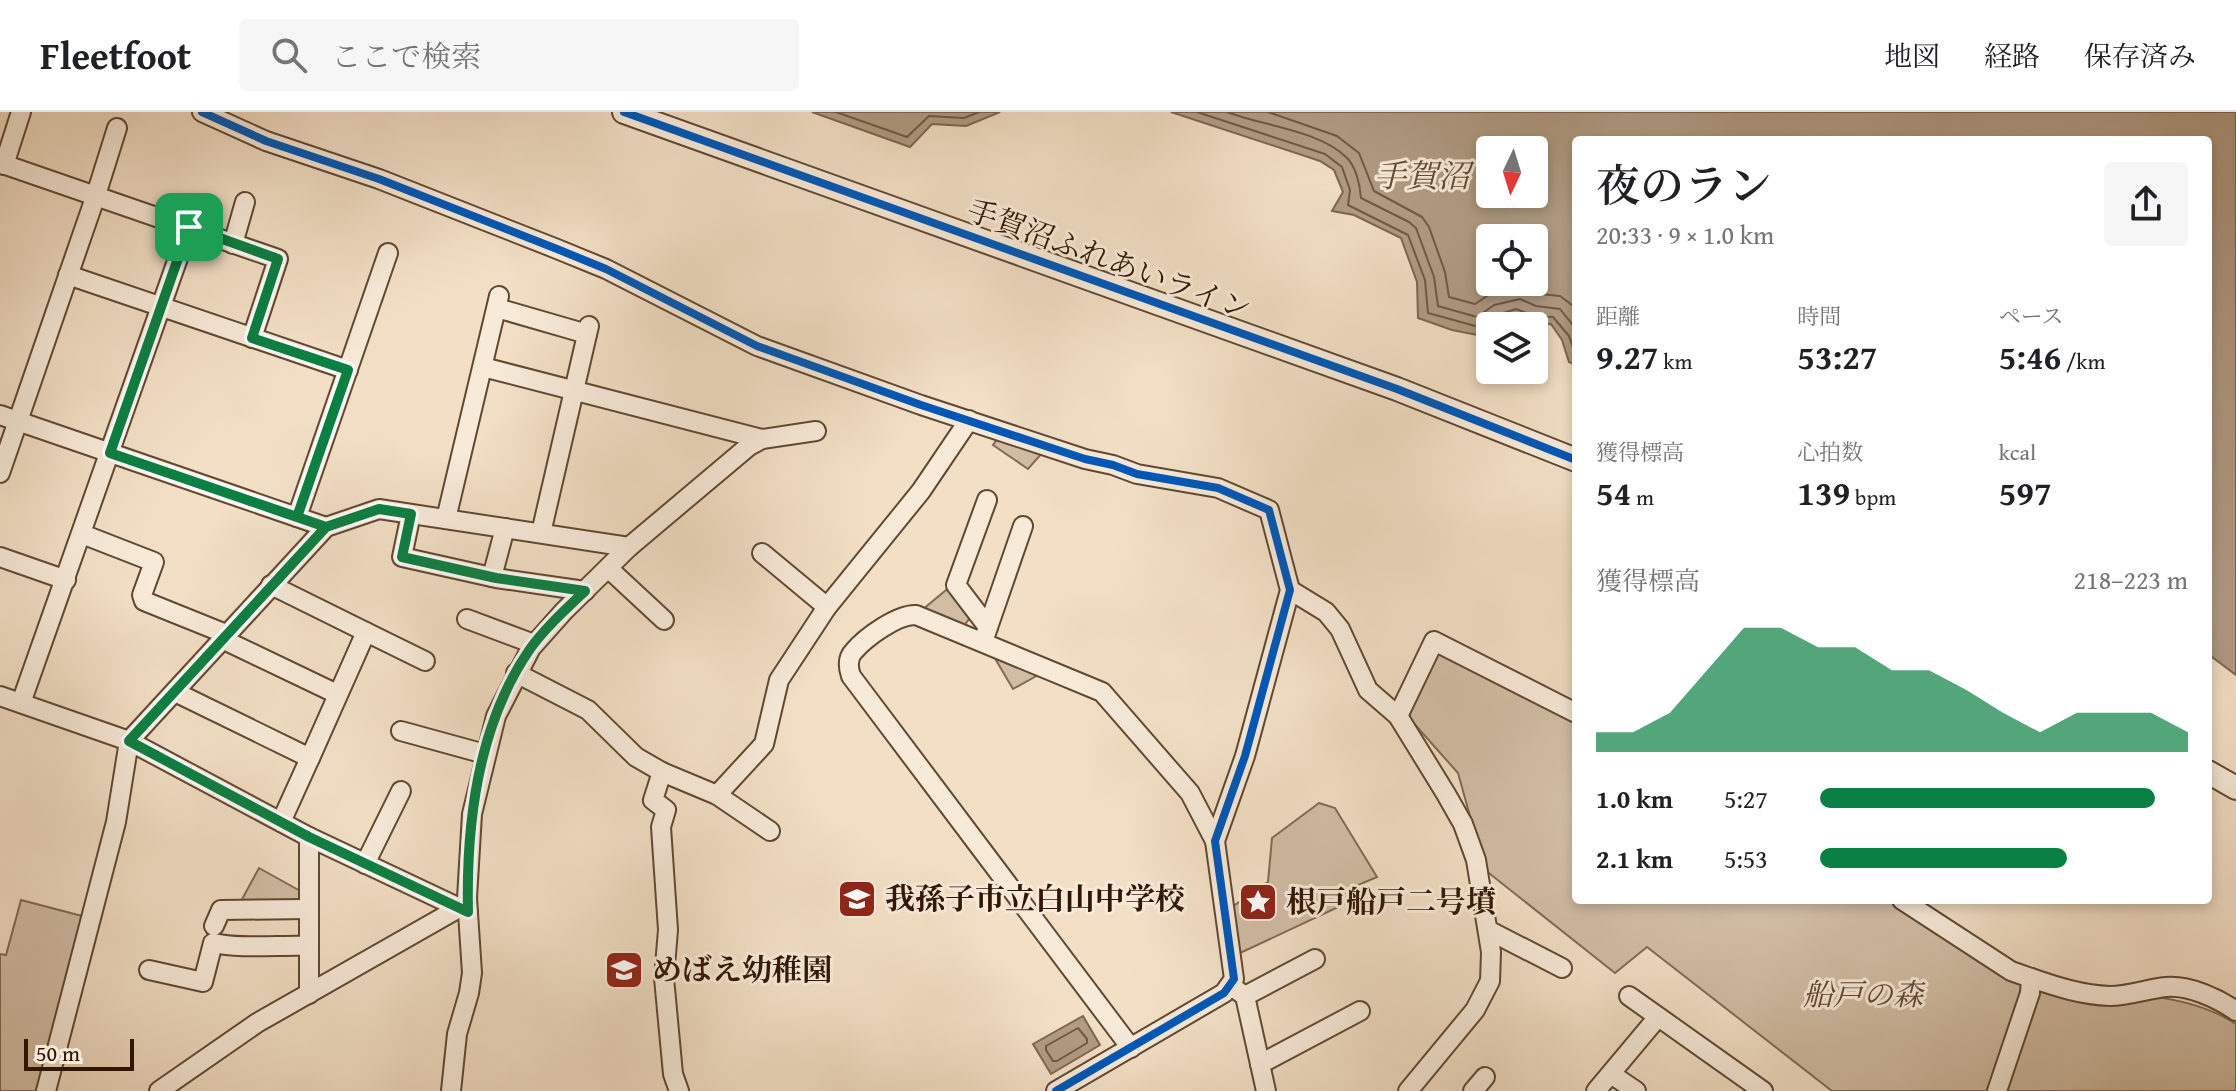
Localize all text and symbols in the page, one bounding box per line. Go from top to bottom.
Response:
search box [239,19,799,91]
text: Fleetfoot [40,27,191,83]
icon: search [267,33,311,77]
text: ここで検索 [331,34,481,78]
text: 地図 [1884,35,1940,76]
text: 経路 [1984,35,2040,76]
text: 保存済み [2084,35,2196,76]
north arrow [1476,136,1548,208]
map controls [1476,136,1548,384]
water label: 手賀沼 [1374,152,1475,199]
text: 夜のラン [1596,153,1772,217]
button: share [2104,162,2188,246]
street label: 手賀沼ふれあいライン [961,187,1257,331]
pin [155,193,223,261]
icon: arrive [167,205,211,249]
text: 20:33 · 9 × 1.0 km [1596,215,1774,254]
button: locate [1476,224,1548,296]
text: 距離 [1596,300,1640,332]
text: 時間 [1797,300,1841,332]
text: ペース [1999,300,2064,332]
button: layers [1476,312,1548,384]
text: 9.27 [1596,332,1658,381]
text: 53:27 [1797,332,1877,381]
text: 5:46 [1999,332,2061,381]
text: km [1658,345,1692,377]
text: /km [2061,345,2106,377]
text: 獲得標高 [1596,436,1684,468]
text: 心拍数 [1797,436,1863,468]
text: kcal [1999,436,2036,468]
text: 54 [1596,468,1631,517]
text: 139 [1797,468,1850,517]
text: 597 [1999,468,2052,517]
text: m [1631,481,1654,513]
text: bpm [1850,481,1896,513]
text: 218–223 m [2074,560,2188,599]
text: 獲得標高 [1596,561,1700,600]
text: 1.0 km [1596,779,1673,818]
text: 5:27 [1724,779,1768,818]
text: 2.1 km [1596,839,1673,878]
text: 5:53 [1724,839,1768,878]
place label: 我孫子市立白山中学校 [885,876,1185,920]
school or university icon: 我孫子市立白山中学校 [836,878,878,920]
place label: 根戸船戸二号墳 [1286,879,1496,923]
place icon: 根戸船戸二号墳 [1237,881,1279,923]
place label: めばえ幼稚園 [652,947,832,991]
school or university icon: めばえ幼稚園 [603,949,645,991]
park label: 船戸の森 [1803,972,1926,1016]
scale bar [24,1035,134,1071]
text: 50 m [36,1037,80,1069]

